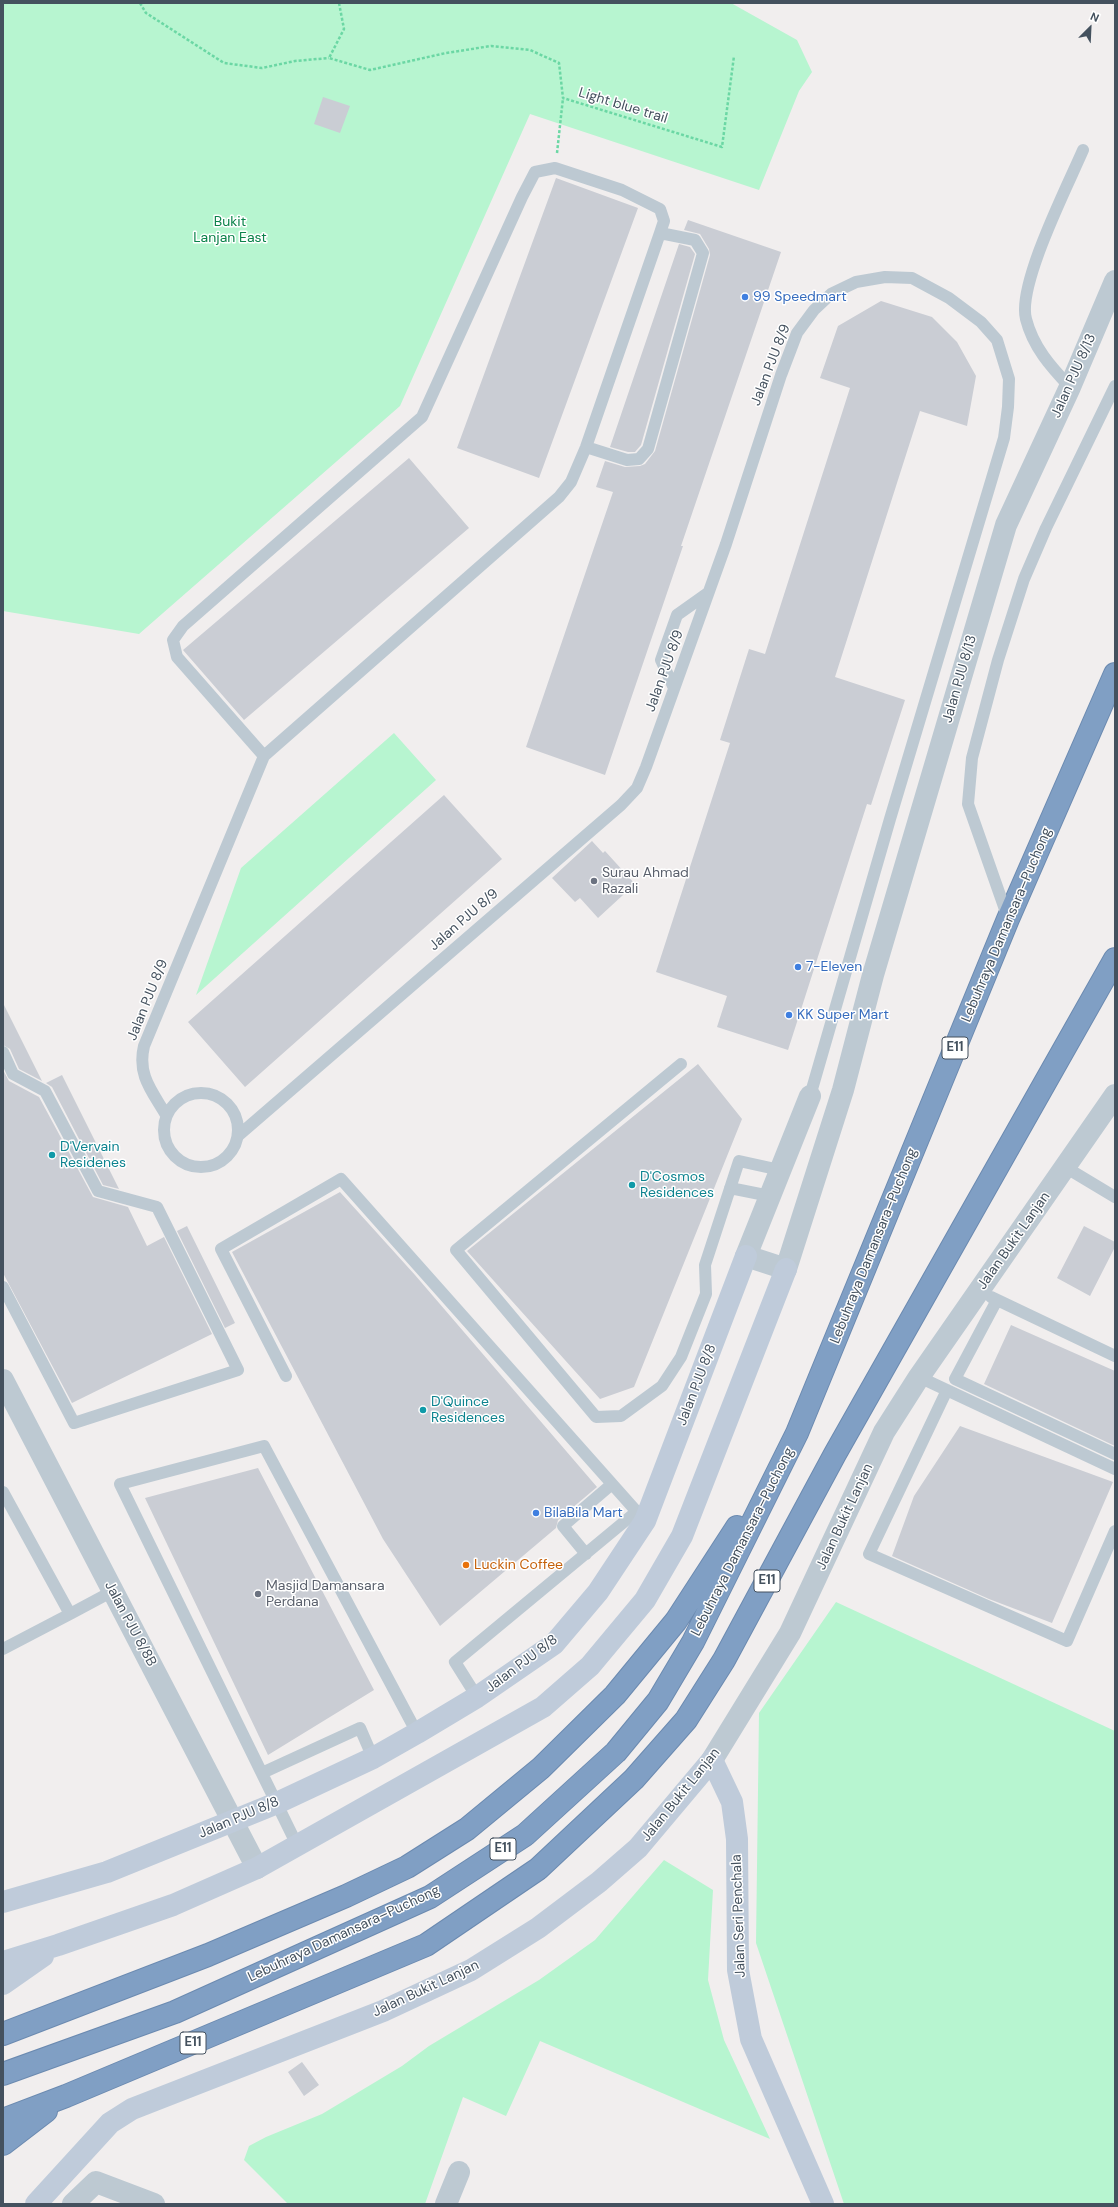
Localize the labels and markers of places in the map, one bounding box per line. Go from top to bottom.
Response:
place label: 99 Speedmart [753,289,847,305]
marker: 99 Speedmart [740,292,750,302]
place label: Surau Ahmad Razali [602,865,689,898]
marker: Surau Ahmad Razali [589,876,599,886]
place label: 7-Eleven [806,959,862,975]
marker: 7-Eleven [793,962,803,972]
place label: KK Super Mart [797,1007,889,1023]
marker: KK Super Mart [784,1010,794,1020]
place label: D'Vervain Residenes [60,1139,126,1172]
marker: D'Vervain Residenes [47,1150,57,1160]
place label: D'Cosmos Residences [640,1169,714,1202]
marker: D'Cosmos Residences [627,1180,637,1190]
place label: D'Quince Residences [431,1394,505,1426]
marker: D'Quince Residences [418,1405,428,1415]
place label: BilaBila Mart [544,1505,623,1521]
marker: BilaBila Mart [531,1508,541,1518]
place label: Luckin Coffee [474,1557,563,1573]
marker: Luckin Coffee [461,1560,471,1570]
place label: Masjid Damansara Perdana [266,1578,384,1610]
marker: Masjid Damansara Perdana [253,1589,263,1599]

